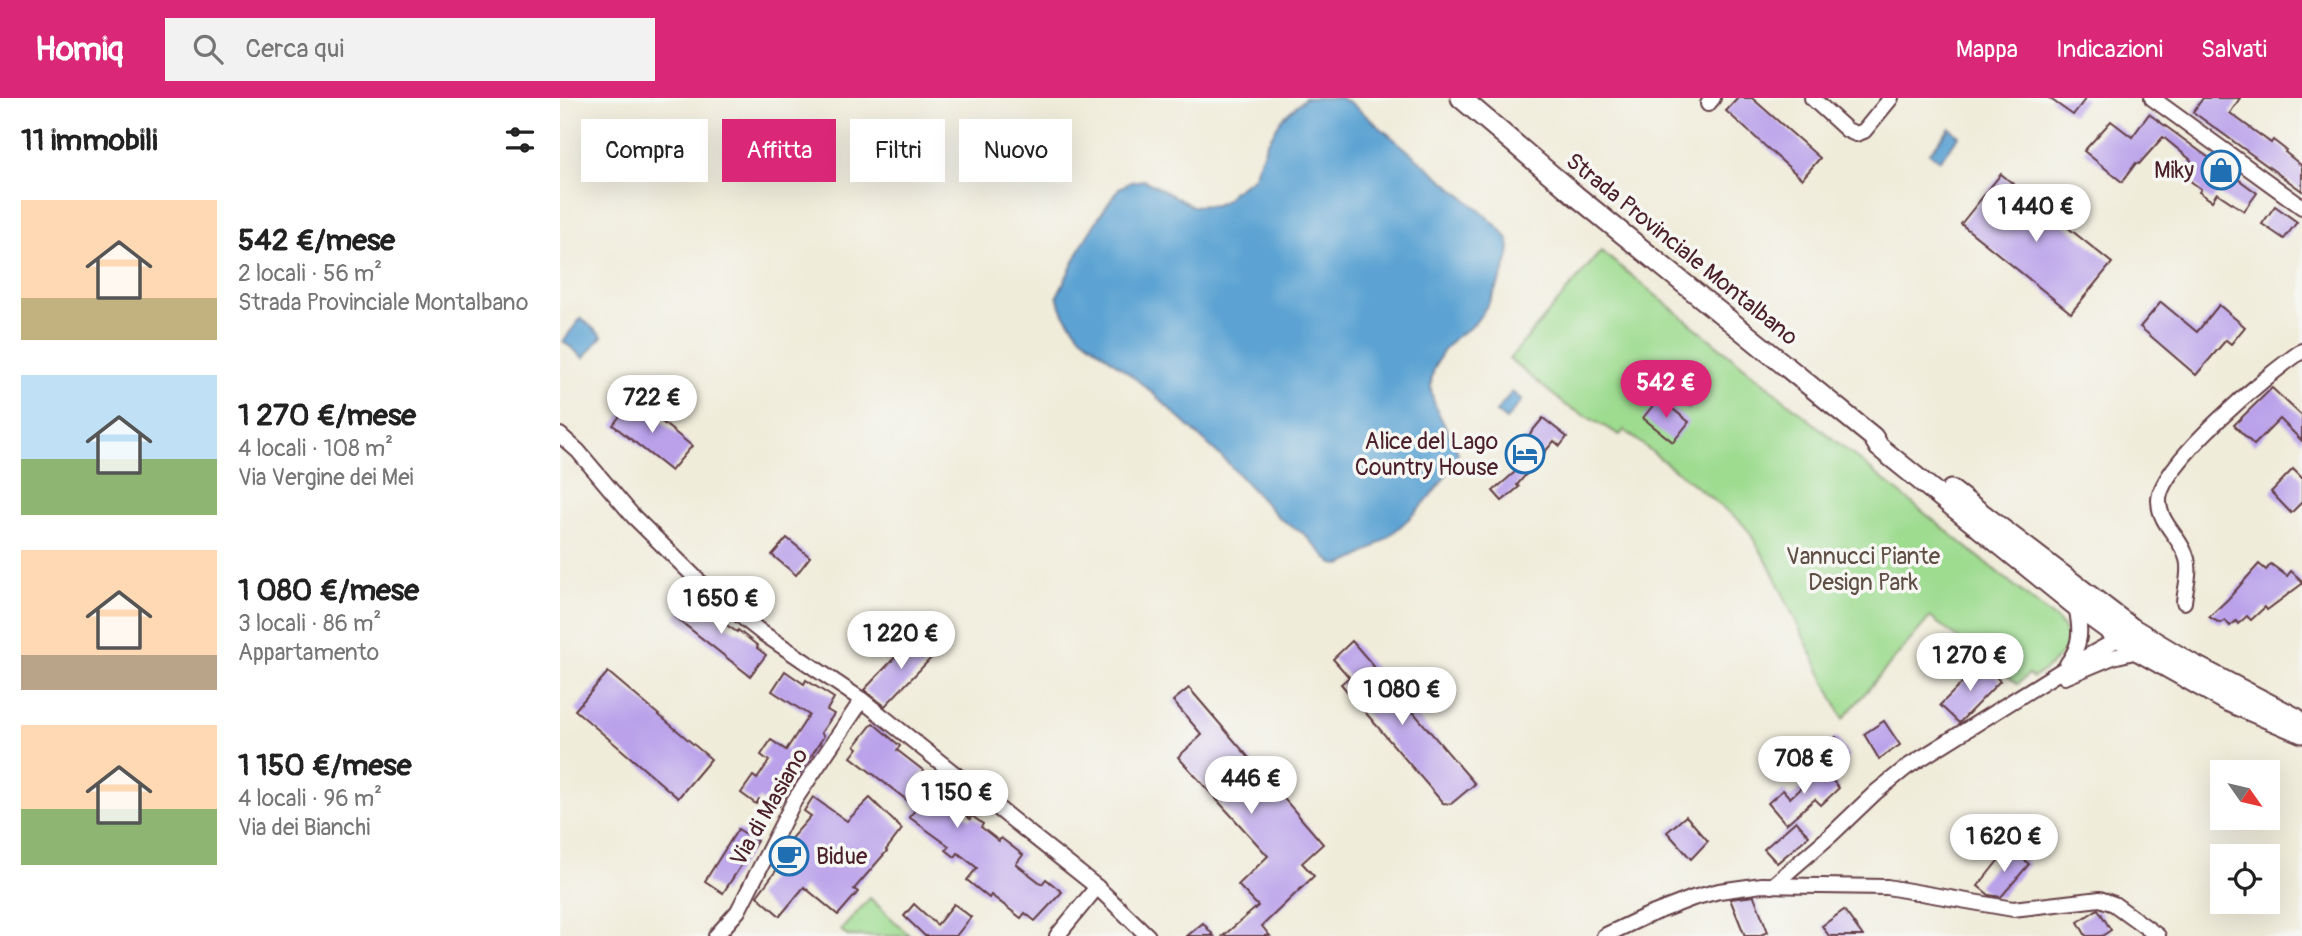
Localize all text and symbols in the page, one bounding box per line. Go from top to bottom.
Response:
search box [165,18,655,81]
text: Homiq [35,29,123,70]
icon: search [189,30,227,68]
text: Cerca qui [245,33,344,65]
text: Mappa [1956,35,2018,64]
text: Indicazioni [2056,35,2163,64]
text: Salvati [2201,35,2267,64]
chip: Compra [581,119,708,182]
chip: Affitta [722,119,836,182]
chip: Filtri [850,119,945,182]
chip: Nuovo [959,119,1072,182]
icon: filters [501,121,539,159]
text: 11 immobili [21,122,158,159]
street label: Strada Provinciale Montalbano [1560,146,1804,352]
shop icon: Miky [2200,149,2242,191]
place label: Miky [2154,156,2194,185]
pin: 1 440 € [1971,184,2101,244]
text: 1 440 € [1998,192,2074,221]
text: 542 €/mese [238,222,395,259]
icon: home [77,228,161,312]
text: 2 locali · 56 m² [238,259,382,288]
text: Strada Provinciale Montalbano [238,288,528,317]
pin: 542 € [1617,360,1715,420]
text: 542 € [1637,368,1695,397]
pin: 722 € [603,376,701,435]
text: 722 € [623,383,681,412]
text: 1 270 €/mese [238,397,416,434]
icon: home [77,403,161,487]
place label: Alice del Lago Country House [1355,427,1499,482]
hotel icon: Alice del Lago Country House [1504,433,1546,475]
text: 4 locali · 108 m² [238,434,393,463]
text: Via Vergine dei Mei [238,463,414,492]
park label: Vannucci Piante Design Park [1786,542,1941,597]
text: 1 080 €/mese [238,572,419,609]
pin: 1 650 € [656,576,786,636]
icon: home [77,578,161,662]
text: 1 650 € [683,584,759,613]
text: 3 locali · 86 m² [238,609,381,638]
pin: 1 220 € [836,612,966,671]
text: 1 220 € [863,619,939,648]
pin: 1 270 € [1905,634,2035,693]
text: Appartamento [238,638,379,667]
text: 1 270 € [1933,641,2007,670]
pin: 1 080 € [1337,668,1467,727]
text: 1 080 € [1363,675,1441,704]
pin: 708 € [1755,736,1853,796]
street label: Via di Masiano [724,743,814,871]
text: 708 € [1774,744,1834,773]
text: 1 150 €/mese [238,747,411,784]
icon: home [77,753,161,837]
pin: 446 € [1202,756,1300,816]
north arrow [2210,760,2280,830]
map controls [2210,760,2280,914]
text: 446 € [1221,764,1281,793]
pin: 1 150 € [892,770,1022,830]
text: 1 150 € [921,778,993,807]
text: 4 locali · 96 m² [238,784,382,813]
text: Via dei Bianchi [238,813,370,842]
pin: 1 620 € [1939,814,2069,874]
text: 1 620 € [1966,822,2042,851]
cafe icon: Bidue [768,835,810,877]
place label: Bidue [816,842,868,871]
button: locate [2210,844,2280,914]

